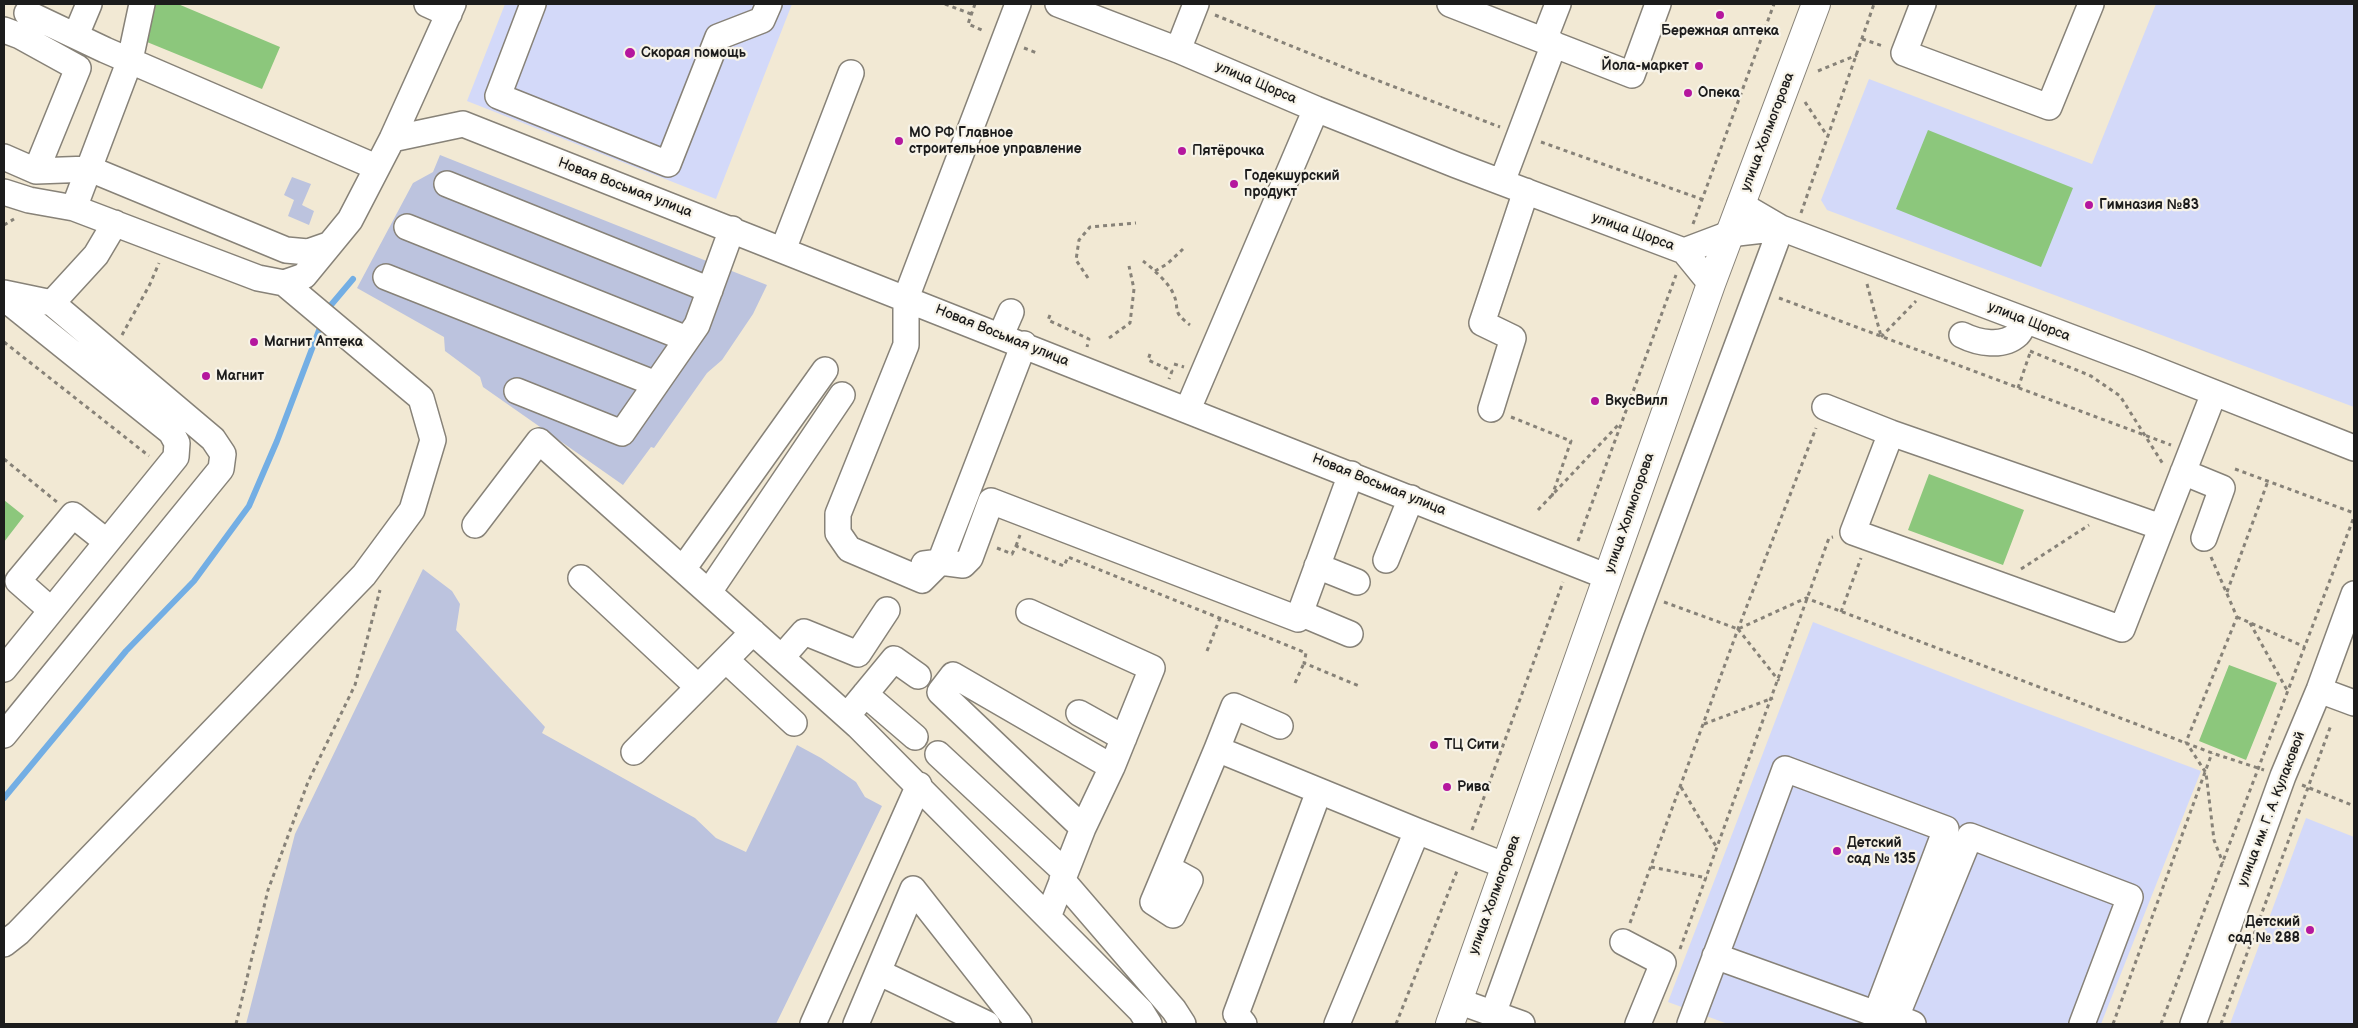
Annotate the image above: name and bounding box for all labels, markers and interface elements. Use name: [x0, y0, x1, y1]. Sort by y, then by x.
marker: Бережная аптека: [1714, 9, 1726, 21]
place label: Бережная аптека: [1661, 23, 1779, 39]
place label: Скорая помощь: [641, 45, 746, 61]
marker: Скорая помощь: [623, 46, 637, 60]
street label: улица Щорса: [1213, 58, 1299, 108]
place label: Йола-маркет: [1601, 58, 1689, 74]
marker: Йола-маркет: [1693, 60, 1705, 72]
street label: улица Холмогорова: [1738, 70, 1798, 194]
place label: Опека: [1698, 85, 1740, 101]
marker: Опека: [1682, 87, 1694, 99]
place label: МО РФ Главное строительное управление: [909, 125, 1082, 158]
marker: МО РФ Главное строительное управление: [893, 135, 905, 147]
place label: Пятёрочка: [1192, 143, 1264, 159]
marker: Пятёрочка: [1176, 145, 1188, 157]
street label: Новая Восьмая улица: [555, 155, 695, 221]
place label: Годекшурский продукт: [1244, 168, 1340, 200]
marker: Годекшурский продукт: [1228, 178, 1240, 190]
place label: Гимназия №83: [2099, 197, 2199, 213]
marker: Гимназия №83: [2083, 199, 2095, 211]
street label: улица Щорса: [1589, 209, 1677, 255]
street label: улица Щорса: [1986, 299, 2072, 345]
street label: Новая Восьмая улица: [933, 301, 1071, 371]
place label: Магнит Аптека: [264, 334, 363, 350]
marker: Магнит Аптека: [248, 336, 260, 348]
place label: Магнит: [216, 368, 264, 384]
marker: Магнит: [200, 370, 212, 382]
place label: ВкусВилл: [1605, 393, 1668, 409]
marker: ВкусВилл: [1589, 395, 1601, 407]
street label: Новая Восьмая улица: [1310, 450, 1448, 520]
street label: улица Холмогорова: [1602, 451, 1658, 575]
street label: улица им. Г. А. Кулаковой: [2235, 729, 2309, 889]
place label: ТЦ Сити: [1444, 737, 1499, 753]
marker: ТЦ Сити: [1428, 739, 1440, 751]
place label: Рива: [1457, 779, 1490, 795]
marker: Рива: [1441, 781, 1453, 793]
street label: улица Холмогорова: [1466, 833, 1524, 957]
place label: Детский сад № 135: [1847, 835, 1916, 868]
marker: Детский сад № 135: [1831, 845, 1843, 857]
place label: Детский сад № 288: [2228, 914, 2300, 946]
marker: Детский сад № 288: [2304, 924, 2316, 936]

